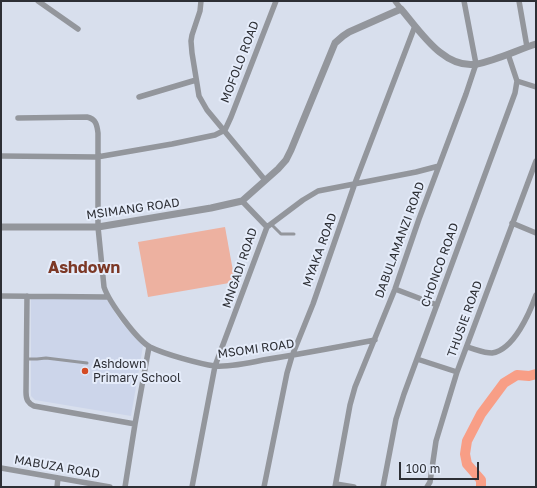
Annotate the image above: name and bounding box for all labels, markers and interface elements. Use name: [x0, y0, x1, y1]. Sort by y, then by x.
street label: MOFOLO ROAD: [218, 19, 262, 105]
street label: DABULAMANZI ROAD: [372, 180, 428, 300]
street label: MSIMANG ROAD: [85, 195, 181, 223]
street label: MYAKA ROAD: [300, 211, 340, 289]
street label: CHONCO ROAD: [418, 221, 462, 309]
street label: MNGADI ROAD: [220, 226, 260, 310]
district label: Ashdown: [48, 258, 120, 278]
street label: THUSIE ROAD: [444, 279, 486, 359]
street label: MSOMI ROAD: [217, 336, 295, 362]
place label: Ashdown Primary School: [93, 357, 181, 385]
marker: Ashdown Primary School: [80, 366, 90, 376]
street label: MABUZA ROAD: [13, 452, 101, 482]
scale bar: [401, 454, 481, 480]
text: 100 m: [406, 461, 440, 476]

